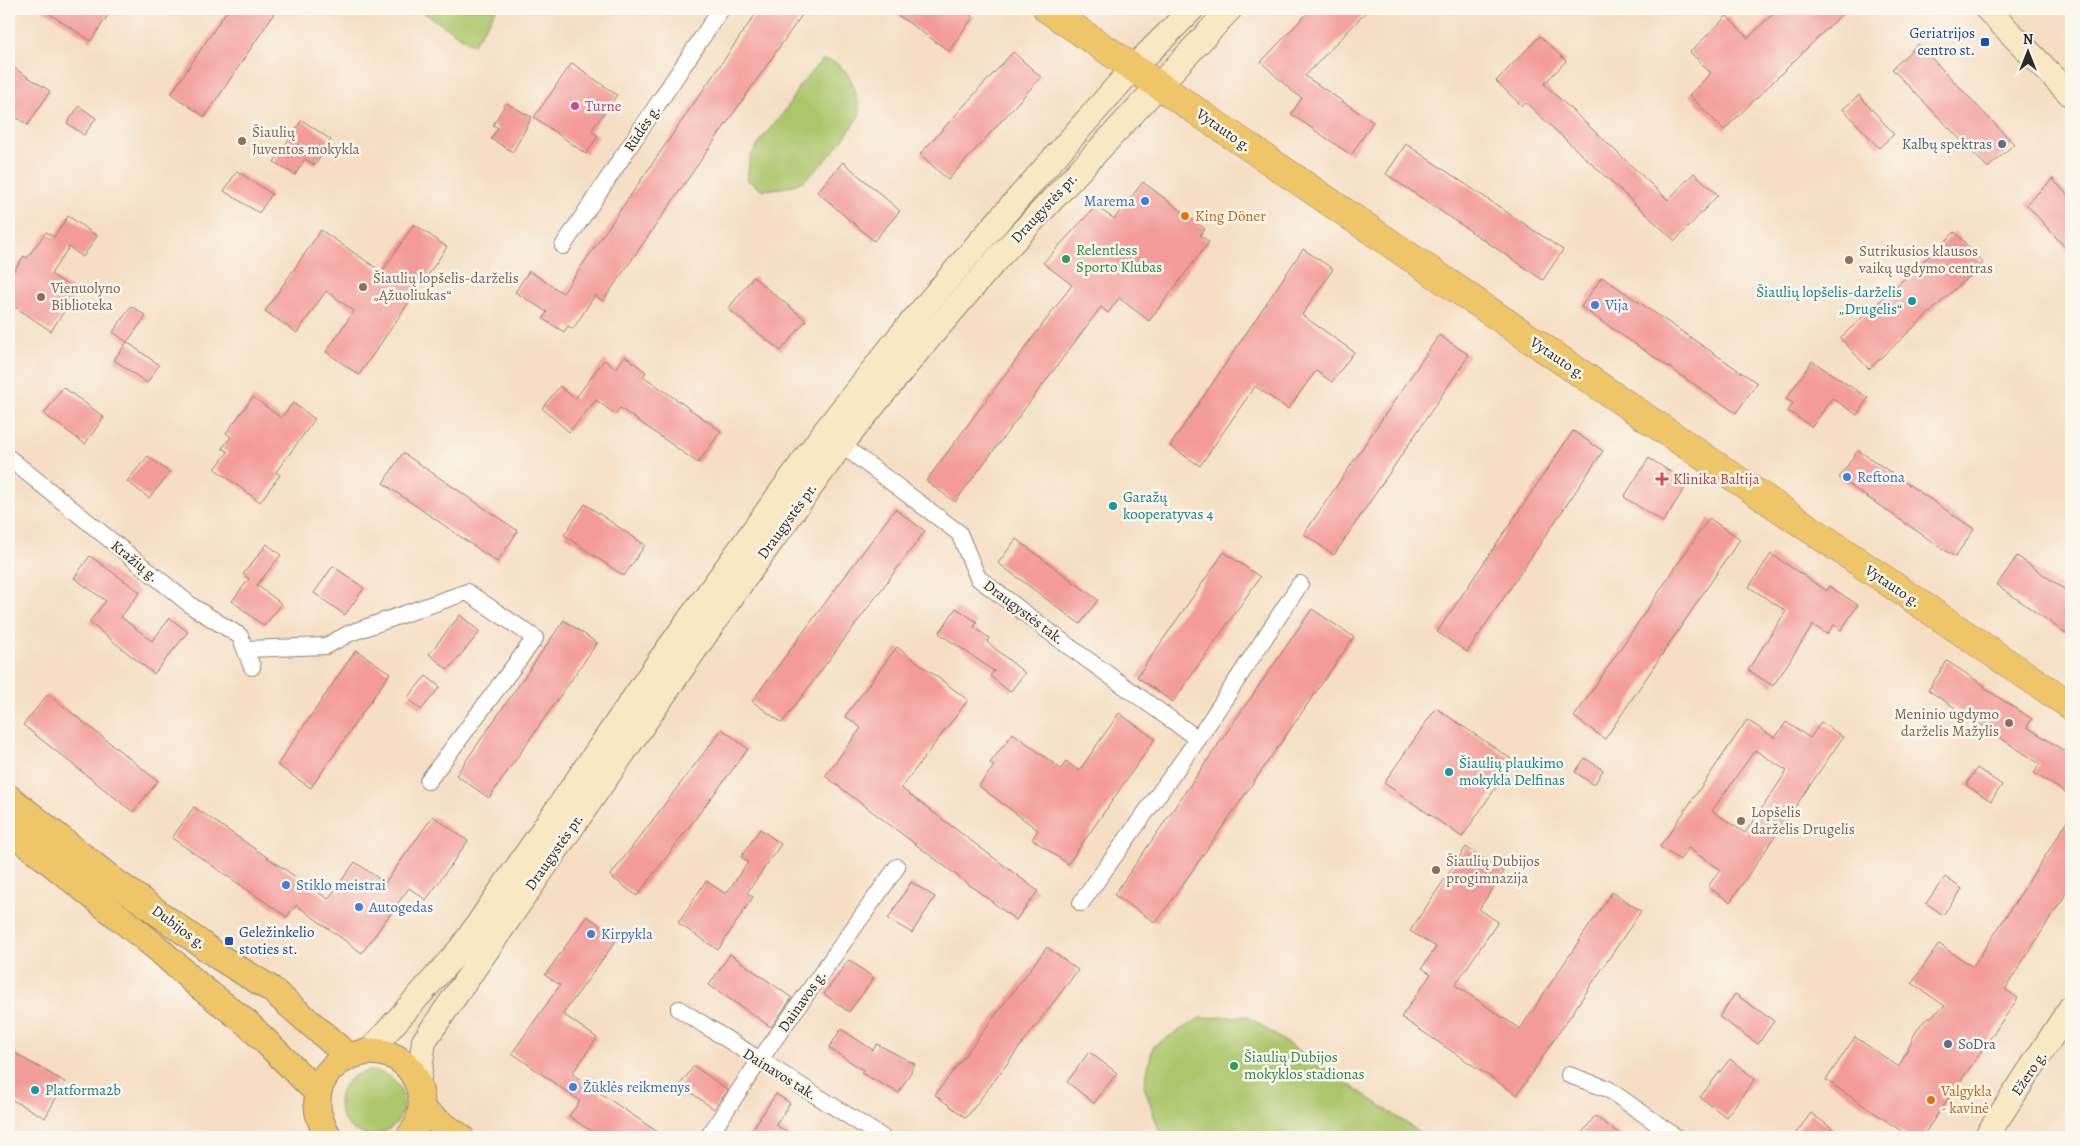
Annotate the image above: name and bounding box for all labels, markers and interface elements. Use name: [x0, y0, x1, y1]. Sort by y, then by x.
place label: Geriatrijos centro st.: [1909, 23, 1975, 60]
north arrow: [2002, 28, 2052, 78]
text: N: [2023, 30, 2033, 49]
marker: Geriatrijos centro st.: [1979, 36, 1991, 48]
place label: Turne: [585, 96, 622, 116]
marker: Turne: [569, 100, 581, 112]
street label: Rūdės g.: [619, 101, 665, 155]
street label: Vytauto g.: [1192, 103, 1256, 156]
place label: Šiaulių Juventos mokykla: [252, 122, 360, 159]
place label: Kalbų spektras: [1902, 134, 1992, 154]
marker: Šiaulių Juventos mokykla: [236, 135, 248, 147]
marker: Kalbų spektras: [1996, 138, 2008, 150]
street label: Draugystės pr.: [1006, 169, 1082, 247]
place label: Marema: [1084, 191, 1135, 211]
marker: Marema: [1139, 195, 1151, 207]
place label: King Döner: [1195, 206, 1266, 226]
marker: King Döner: [1179, 210, 1191, 222]
place label: Relentless Sporto Klubas: [1076, 240, 1162, 277]
place label: Sutrikusios klausos vaikų ugdymo centras: [1858, 241, 1993, 278]
marker: Relentless Sporto Klubas: [1060, 253, 1072, 265]
marker: Sutrikusios klausos vaikų ugdymo centras: [1843, 254, 1855, 266]
place label: Šiaulių lopšelis-darželis „Ąžuoliukas“: [373, 268, 519, 305]
place label: Vienuolyno Biblioteka: [50, 278, 120, 315]
marker: Šiaulių lopšelis-darželis „Ąžuoliukas“: [357, 281, 369, 293]
place label: Šiaulių lopšelis-darželis „Drugelis“: [1756, 282, 1902, 319]
marker: Vienuolyno Biblioteka: [35, 291, 47, 303]
place label: Vija: [1604, 295, 1629, 315]
marker: Šiaulių lopšelis-darželis „Drugelis“: [1906, 295, 1918, 307]
marker: Vija: [1589, 299, 1601, 311]
street label: Vytauto g.: [1525, 332, 1590, 384]
place label: Reftona: [1857, 467, 1905, 487]
place label: Klinika Baltija: [1673, 469, 1759, 489]
marker: Reftona: [1841, 471, 1853, 483]
marker: Klinika Baltija: [1655, 472, 1669, 486]
street label: Draugystės pr.: [753, 479, 821, 563]
place label: Garažų kooperatyvas 4: [1123, 487, 1213, 524]
marker: Garažų kooperatyvas 4: [1107, 500, 1119, 512]
street label: Kražių g.: [107, 536, 163, 586]
street label: Vytauto g.: [1860, 560, 1925, 612]
street label: Draugystės tak.: [980, 575, 1068, 649]
place label: Meninio ugdymo darželis Mažylis: [1894, 704, 1999, 741]
marker: Meninio ugdymo darželis Mažylis: [2003, 717, 2015, 729]
place label: Šiaulių plaukimo mokykla Delfinas: [1459, 753, 1565, 790]
marker: Šiaulių plaukimo mokykla Delfinas: [1443, 766, 1455, 778]
place label: Lopšelis darželis Drugelis: [1751, 802, 1855, 839]
street label: Draugystės pr.: [520, 810, 588, 894]
marker: Lopšelis darželis Drugelis: [1735, 815, 1747, 827]
place label: Šiaulių Dubijos progimnazija: [1446, 851, 1540, 888]
marker: Šiaulių Dubijos progimnazija: [1430, 864, 1442, 876]
place label: Stiklo meistrai: [296, 875, 386, 895]
marker: Stiklo meistrai: [280, 879, 292, 891]
place label: Autogedas: [368, 897, 433, 917]
street label: Dubijos g.: [148, 900, 210, 954]
marker: Autogedas: [353, 901, 365, 913]
place label: Geležinkelio stoties st.: [239, 922, 314, 959]
place label: Kirpykla: [601, 924, 653, 944]
marker: Kirpykla: [585, 928, 597, 940]
marker: Geležinkelio stoties st.: [223, 935, 235, 947]
street label: Dainavos g.: [773, 966, 831, 1036]
place label: SoDra: [1958, 1034, 1996, 1054]
marker: SoDra: [1942, 1038, 1954, 1050]
street label: Dainavos tak.: [739, 1043, 821, 1105]
place label: Šiaulių Dubijos mokyklos stadionas: [1244, 1047, 1365, 1084]
street label: Ežero g.: [2007, 1047, 2051, 1099]
marker: Šiaulių Dubijos mokyklos stadionas: [1228, 1060, 1240, 1072]
place label: Žūklės reikmenys: [583, 1077, 690, 1097]
place label: Platforma2b: [45, 1080, 121, 1100]
marker: Žūklės reikmenys: [567, 1081, 579, 1093]
place label: Valgykla - kavinė: [1940, 1081, 1992, 1118]
marker: Platforma2b: [29, 1084, 41, 1096]
marker: Valgykla - kavinė: [1925, 1094, 1937, 1106]

